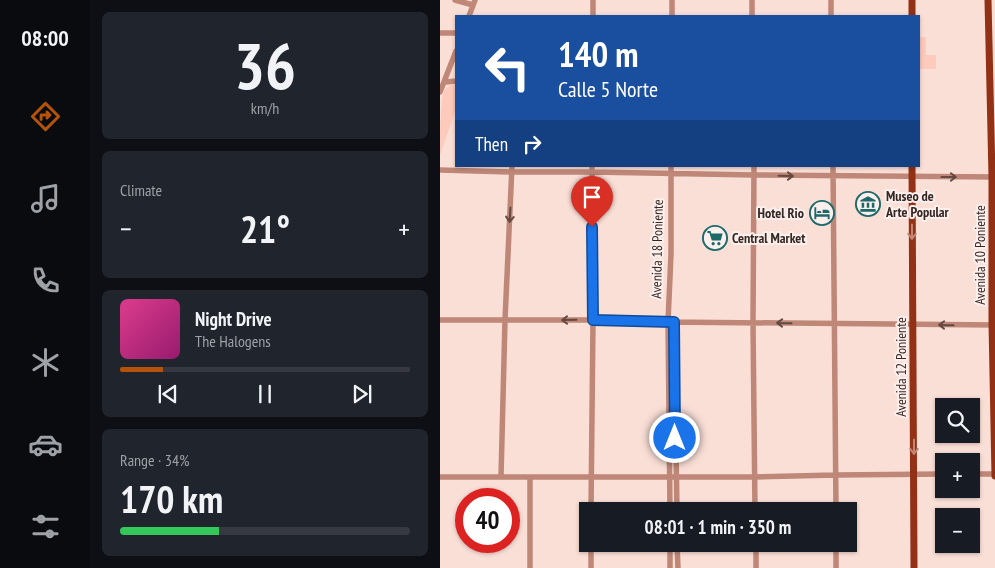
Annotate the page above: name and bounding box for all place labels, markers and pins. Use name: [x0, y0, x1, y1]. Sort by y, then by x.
pin: [571, 176, 613, 227]
place label: Museo de Arte Popular: [885, 187, 950, 221]
museum icon: Museo de Arte Popular: [855, 191, 881, 217]
hotel icon: Hotel Rio: [809, 200, 835, 226]
place label: Hotel Rio: [758, 204, 804, 222]
supermarket icon: Central Market: [702, 225, 728, 251]
place label: Central Market: [732, 229, 805, 247]

